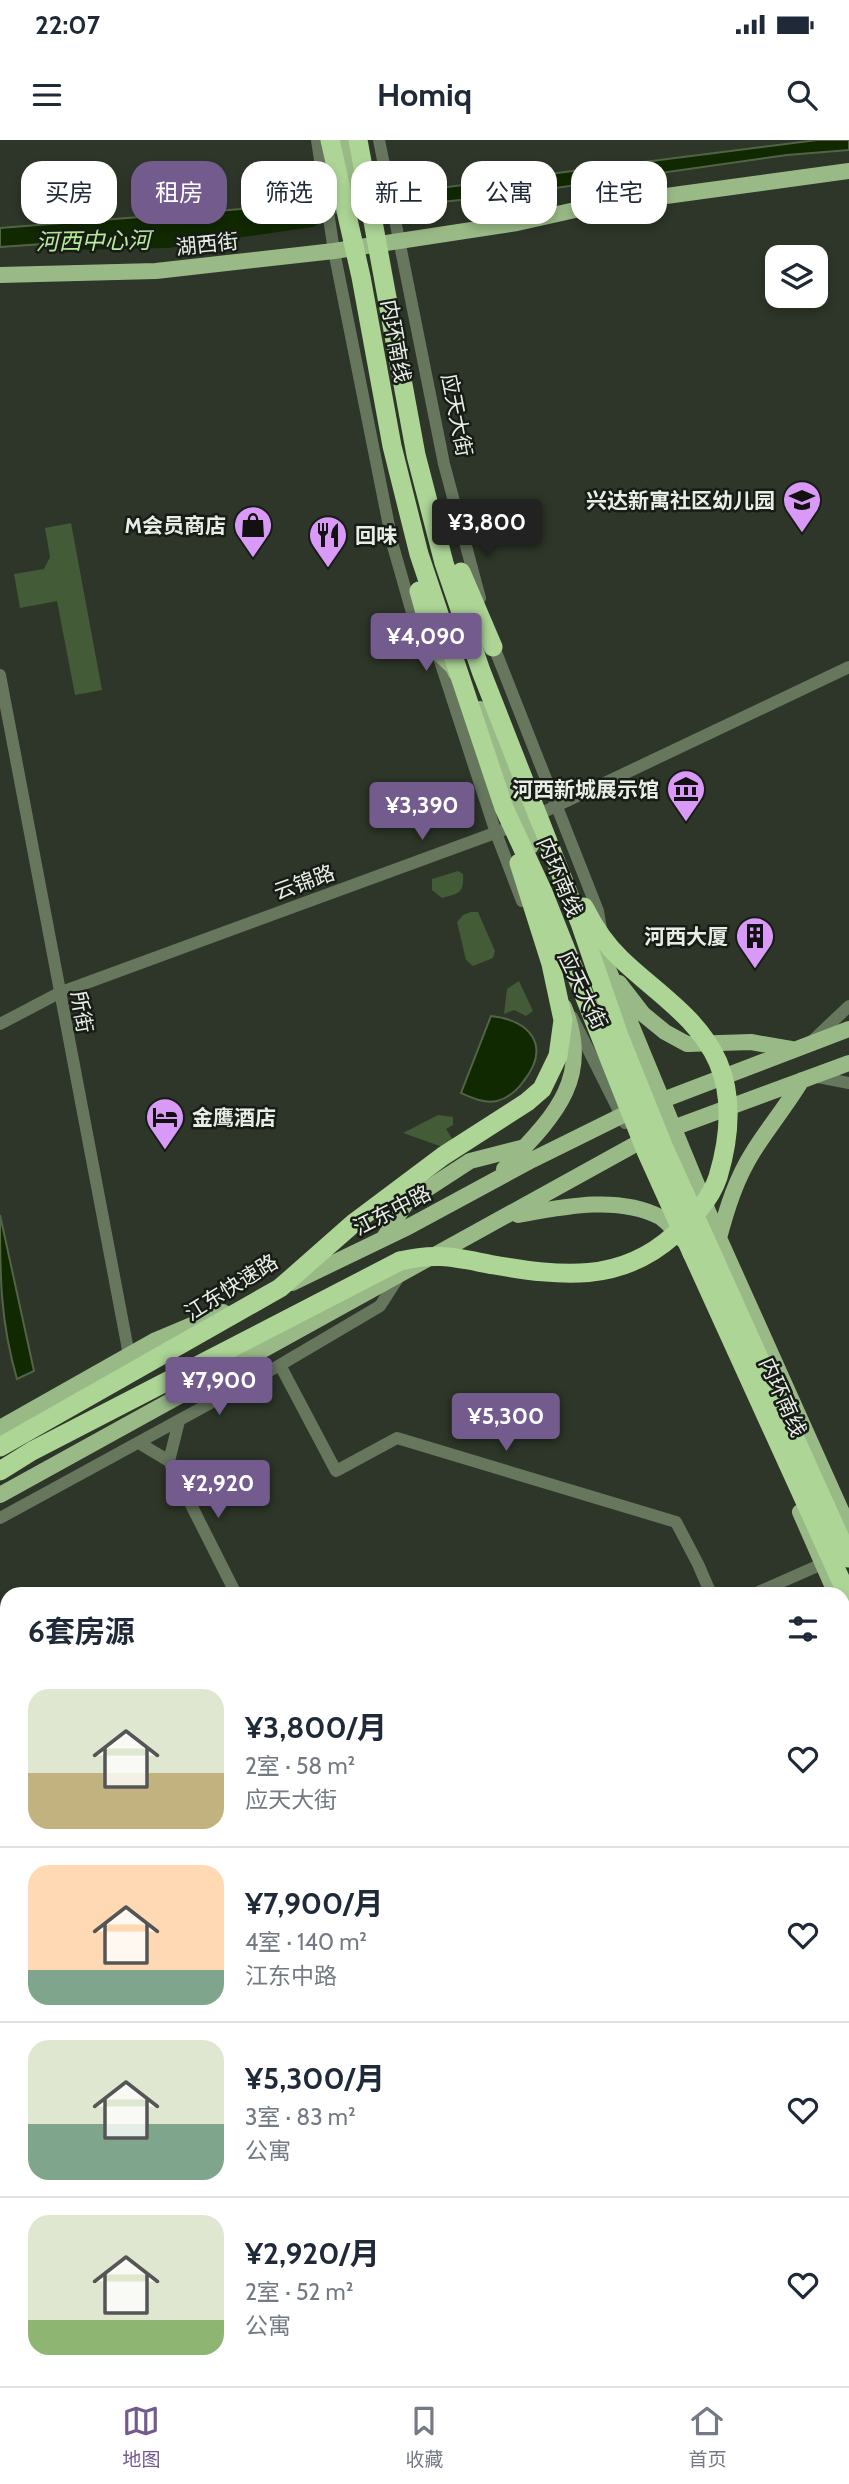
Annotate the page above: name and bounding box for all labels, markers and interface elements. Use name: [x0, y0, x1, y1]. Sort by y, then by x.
text: 22:07: [35, 9, 100, 41]
text: Homiq: [377, 75, 472, 114]
icon: menu: [28, 76, 66, 114]
icon: search: [783, 76, 821, 114]
chip: 买房: [21, 161, 117, 224]
chip: 租房: [131, 161, 227, 224]
chip: 筛选: [241, 161, 337, 224]
chip: 新上: [351, 161, 447, 224]
chip: 公寓: [461, 161, 557, 224]
chip: 住宅: [571, 161, 667, 224]
water label: 河西中心河: [35, 226, 155, 256]
street label: 湖西街: [174, 228, 240, 260]
map controls: [765, 245, 828, 308]
button: layers: [765, 245, 828, 308]
street label: 内环南线: [376, 297, 416, 385]
street label: 应天大街: [437, 371, 477, 459]
school or university icon: 兴达新寓社区幼儿园: [781, 479, 823, 534]
place label: 兴达新寓社区幼儿园: [586, 488, 775, 513]
pin: ¥3,800: [430, 500, 544, 559]
shop icon: M会员商店: [232, 504, 274, 559]
text: ¥3,800: [448, 508, 526, 536]
place label: M会员商店: [125, 513, 226, 538]
restaurant icon: 回味: [307, 514, 349, 569]
place label: 回味: [355, 523, 397, 548]
pin: ¥4,090: [369, 614, 483, 673]
text: ¥4,090: [387, 622, 465, 650]
museum icon: 河西新城展示馆: [665, 768, 707, 823]
place label: 河西新城展示馆: [512, 777, 659, 802]
pin: ¥3,390: [365, 782, 479, 842]
text: ¥3,390: [385, 791, 459, 819]
street label: 内环南线: [532, 833, 588, 921]
street label: 云锦路: [270, 859, 338, 905]
building icon: 河西大厦: [734, 915, 776, 970]
place label: 河西大厦: [644, 924, 728, 949]
street label: 应天大街: [553, 947, 613, 1033]
street label: 所街: [66, 989, 98, 1035]
hotel icon: 金鹰酒店: [144, 1096, 186, 1151]
place label: 金鹰酒店: [192, 1105, 276, 1130]
street label: 江东中路: [349, 1180, 435, 1240]
street label: 江东快速路: [180, 1249, 282, 1325]
street label: 内环南线: [754, 1354, 812, 1440]
pin: ¥7,900: [162, 1358, 276, 1417]
text: ¥7,900: [181, 1366, 257, 1394]
pin: ¥5,300: [449, 1394, 563, 1453]
text: ¥5,300: [468, 1402, 544, 1430]
pin: ¥2,920: [161, 1460, 275, 1520]
text: ¥2,920: [182, 1469, 254, 1497]
icon: filters: [784, 1610, 822, 1648]
text: 6套房源: [28, 1613, 135, 1650]
text: ¥3,800/月: [245, 1709, 387, 1746]
icon: home: [84, 1717, 168, 1801]
icon: heart: [784, 1740, 822, 1778]
text: 2室 · 58 m²: [245, 1752, 355, 1780]
text: 应天大街: [245, 1786, 337, 1814]
text: ¥7,900/月: [245, 1885, 383, 1922]
icon: home: [84, 1893, 168, 1977]
icon: heart: [784, 1916, 822, 1954]
text: 4室 · 140 m²: [245, 1928, 367, 1956]
text: 江东中路: [245, 1962, 337, 1990]
text: ¥5,300/月: [245, 2060, 385, 2097]
icon: home: [84, 2068, 168, 2152]
icon: heart: [784, 2091, 822, 2129]
text: 3室 · 83 m²: [245, 2103, 356, 2131]
text: 公寓: [245, 2137, 291, 2165]
text: ¥2,920/月: [245, 2235, 380, 2272]
icon: home: [84, 2243, 168, 2327]
icon: heart: [784, 2266, 822, 2304]
text: 2室 · 52 m²: [245, 2278, 353, 2306]
text: 公寓: [245, 2312, 291, 2340]
tab: 地图: [122, 2402, 161, 2471]
tab: 收藏: [405, 2402, 444, 2471]
tab: 首页: [688, 2402, 727, 2471]

